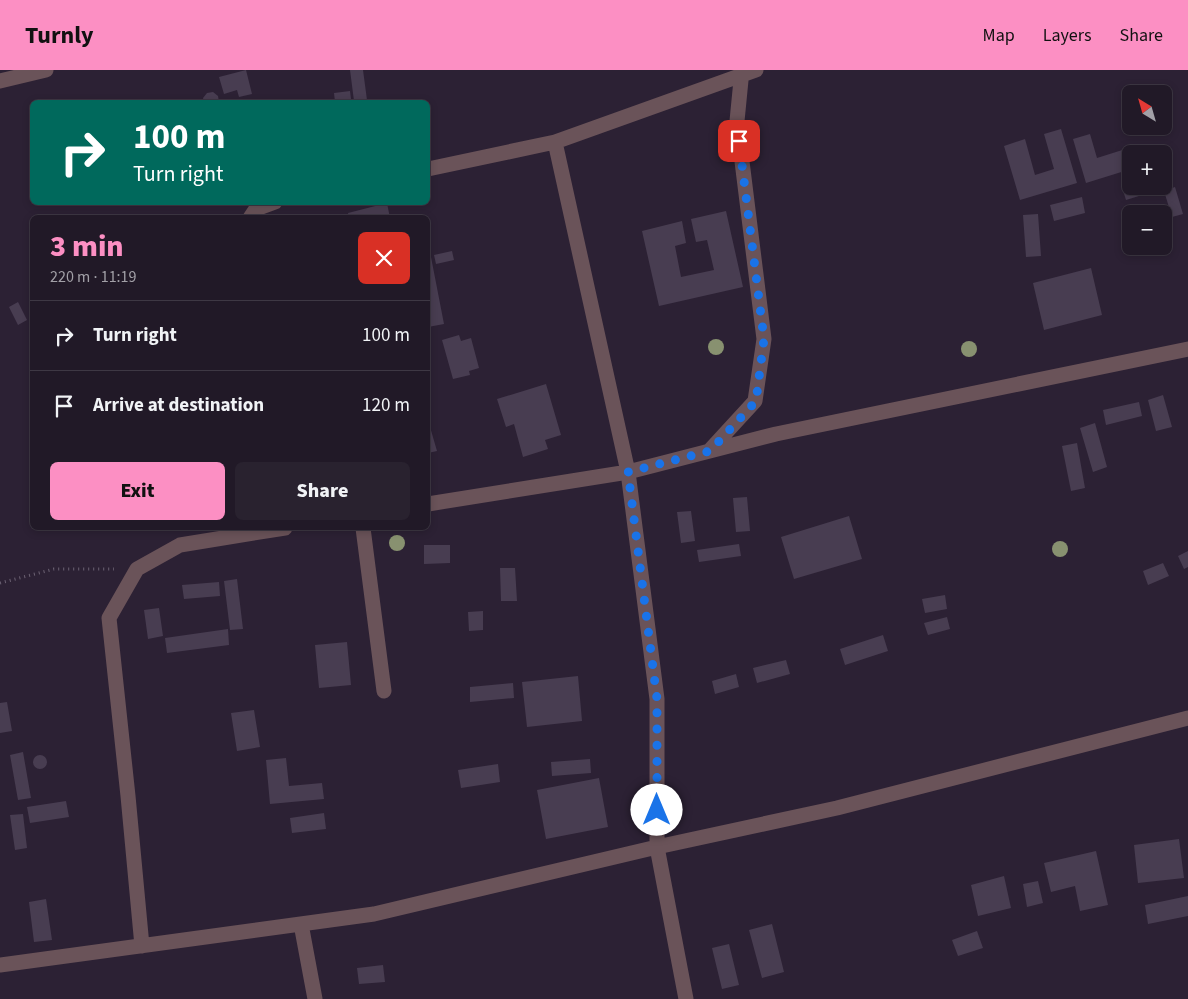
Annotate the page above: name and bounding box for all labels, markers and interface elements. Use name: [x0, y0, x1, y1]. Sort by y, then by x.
text: Turnly: [25, 18, 94, 53]
text: Map: [983, 23, 1015, 48]
text: Layers: [1043, 23, 1092, 48]
text: Share: [1120, 23, 1163, 48]
north arrow: [1122, 85, 1172, 135]
map controls: [1122, 85, 1172, 255]
text: 100 m: [133, 112, 225, 162]
icon: right: [50, 120, 115, 185]
pin: [718, 120, 760, 162]
icon: arrive: [725, 127, 753, 155]
button: +: [1122, 145, 1172, 195]
text: Turn right: [133, 158, 223, 190]
button: −: [1122, 205, 1172, 255]
text: 3 min: [50, 225, 124, 268]
button: close: [358, 232, 410, 284]
text: 220 m · 11:19: [50, 266, 137, 288]
icon: right: [50, 322, 78, 350]
text: Turn right: [93, 322, 177, 349]
text: 100 m: [362, 322, 410, 349]
icon: arrive: [50, 392, 78, 420]
text: Arrive at destination: [93, 392, 264, 419]
text: 120 m: [362, 392, 410, 419]
button: Exit: [50, 462, 225, 520]
button: Share: [235, 462, 410, 520]
position arrow: [630, 783, 682, 835]

